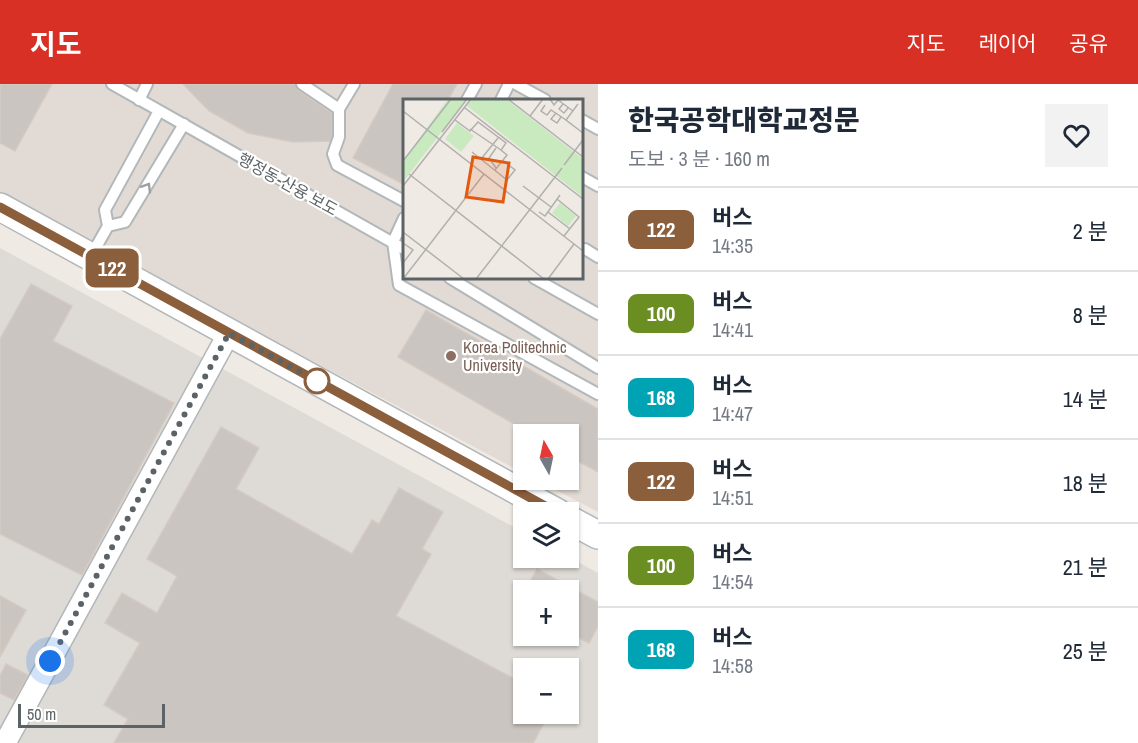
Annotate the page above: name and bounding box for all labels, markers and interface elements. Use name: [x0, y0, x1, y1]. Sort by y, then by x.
text: 지도: [30, 25, 82, 63]
text: 지도: [907, 29, 945, 58]
text: 레이어: [978, 29, 1036, 58]
text: 공유: [1069, 29, 1108, 58]
inset map: [403, 99, 583, 279]
text: 한국공학대학교정문: [628, 101, 860, 139]
button: heart: [1045, 104, 1108, 167]
text: 도보 · 3 분 · 160 m: [628, 145, 770, 172]
street label: 행정동-산융 보도: [234, 147, 342, 221]
one-way arrow: [139, 183, 151, 193]
text: 버스: [712, 202, 752, 232]
text: 122: [647, 215, 675, 244]
text: 2 분: [1073, 216, 1108, 246]
text: 14:35: [712, 232, 753, 259]
line badge: 122: [78, 248, 146, 288]
text: 122: [98, 254, 126, 283]
text: 버스: [712, 286, 752, 316]
text: 100: [647, 299, 675, 328]
text: 8 분: [1073, 300, 1108, 330]
text: 14:41: [712, 316, 753, 343]
place label: Korea Politechnic University: [463, 336, 567, 376]
marker: Korea Politechnic University: [444, 349, 458, 363]
unlabelled marker: [304, 368, 330, 394]
text: 버스: [712, 370, 752, 400]
text: 168: [647, 383, 675, 412]
text: 14 분: [1063, 384, 1108, 414]
text: 14:47: [712, 400, 753, 427]
north arrow: [513, 424, 579, 490]
map controls: [513, 424, 579, 724]
text: 버스: [712, 454, 752, 484]
text: 122: [647, 467, 675, 496]
text: 18 분: [1063, 468, 1108, 498]
text: 14:51: [712, 484, 753, 511]
button: layers: [513, 502, 579, 568]
text: 버스: [712, 538, 752, 568]
text: 100: [647, 551, 675, 580]
text: 21 분: [1063, 552, 1108, 582]
text: 14:54: [712, 568, 753, 595]
button: +: [513, 580, 579, 646]
text: 버스: [712, 622, 752, 652]
text: 168: [647, 635, 675, 664]
text: 25 분: [1063, 636, 1108, 666]
your location: [35, 646, 65, 676]
text: 14:58: [712, 652, 753, 679]
button: −: [513, 658, 579, 724]
scale bar: [18, 701, 165, 728]
text: 50 m: [27, 703, 56, 725]

